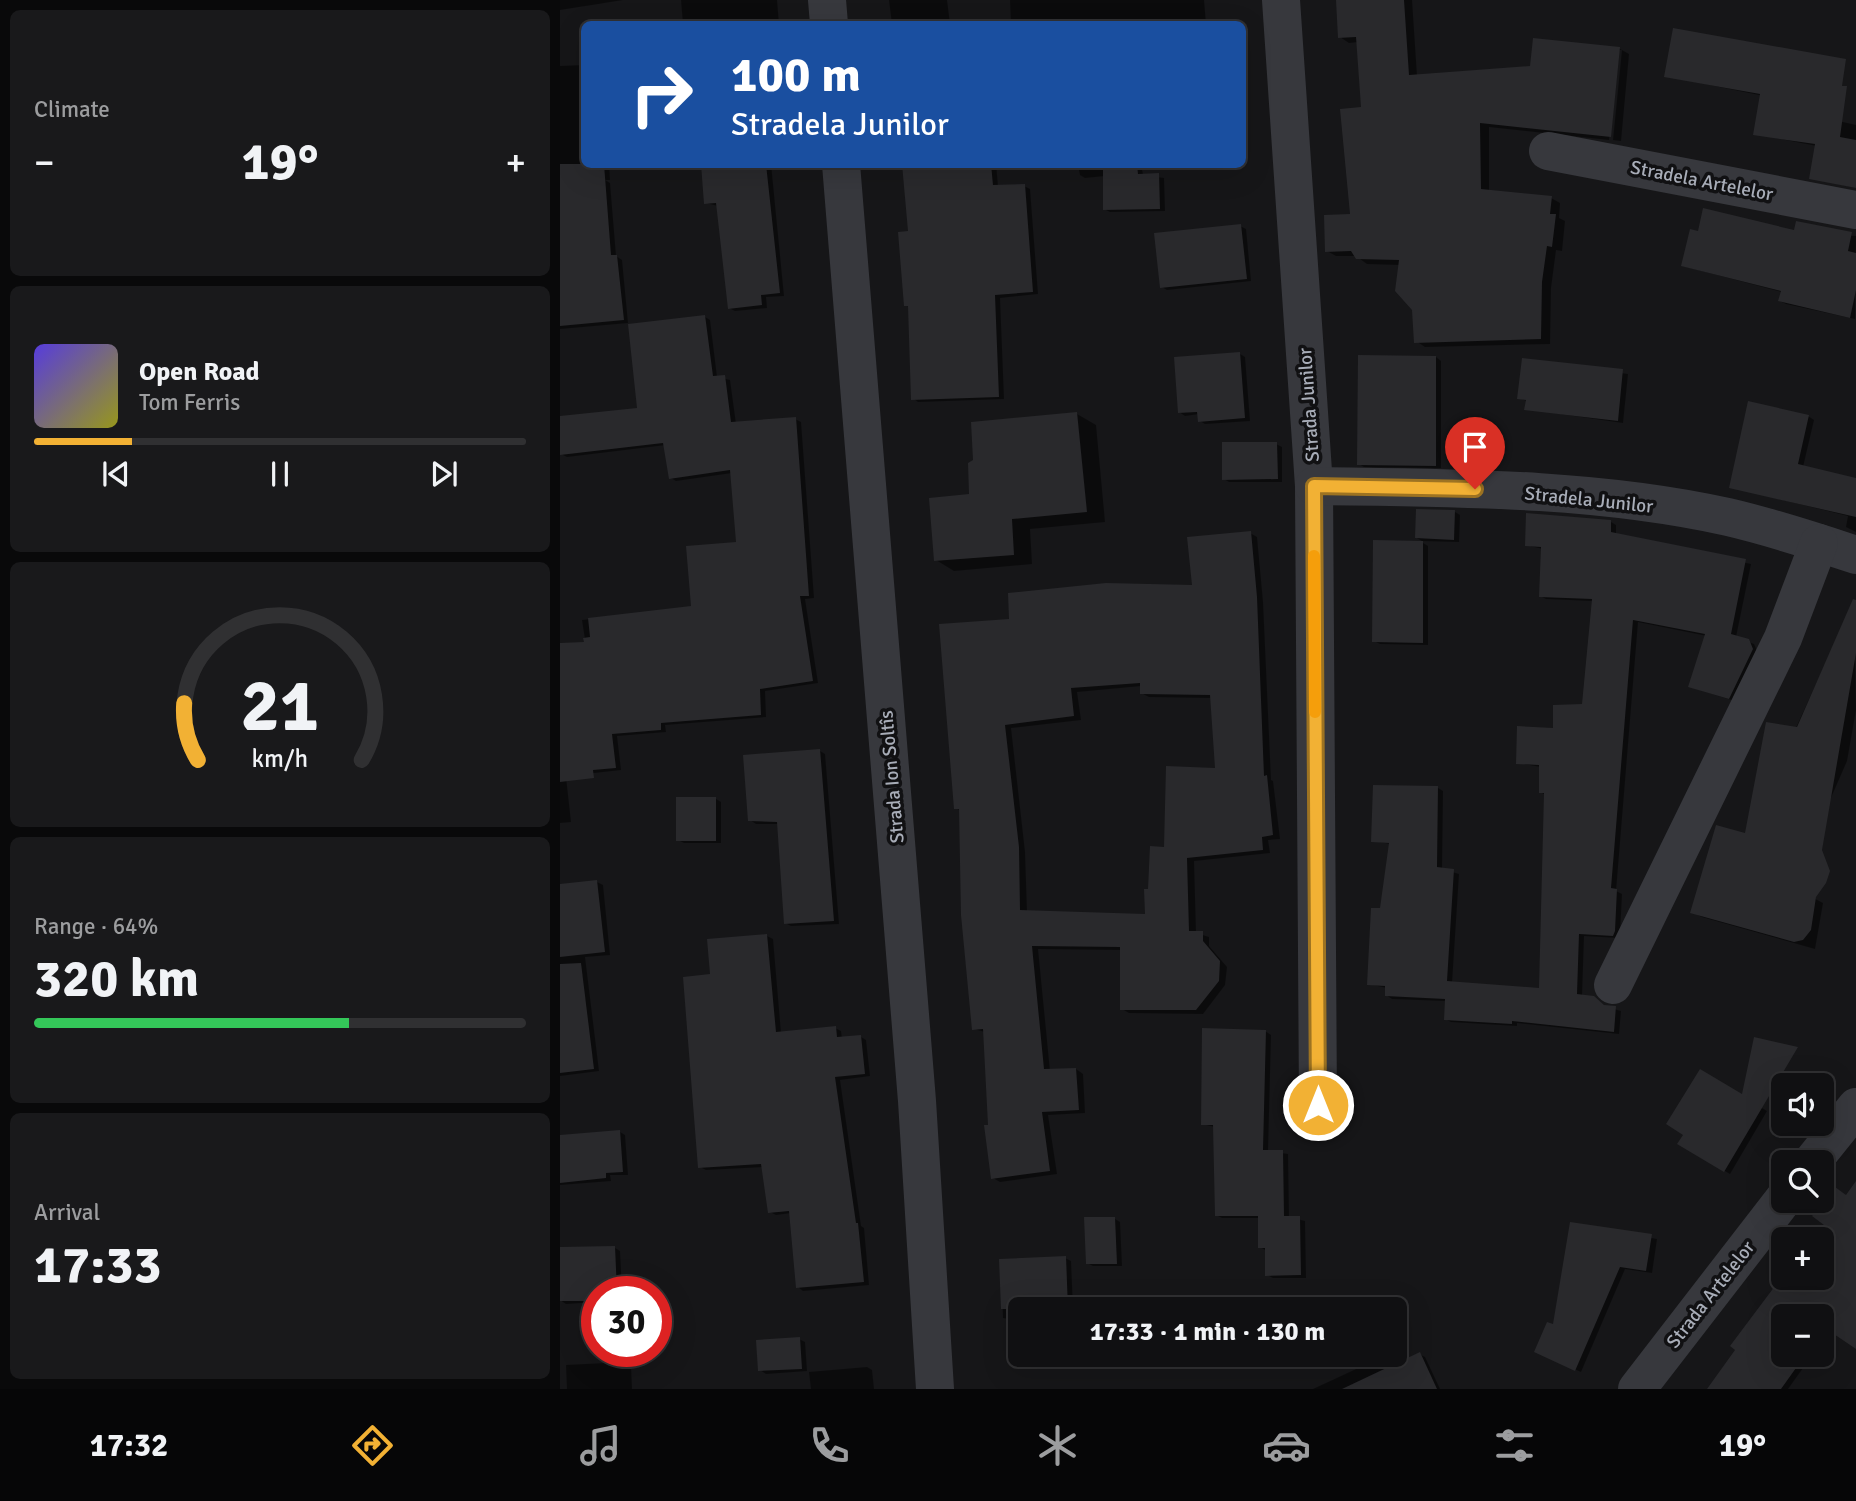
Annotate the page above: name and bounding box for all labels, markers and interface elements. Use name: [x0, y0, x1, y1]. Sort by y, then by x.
text: 100 m: [731, 45, 861, 105]
icon: right: [616, 49, 707, 140]
text: Climate: [34, 95, 110, 124]
text: Stradela Junilor: [731, 105, 949, 144]
text: 19°: [242, 130, 318, 194]
text: −: [34, 139, 55, 186]
text: +: [505, 139, 526, 186]
street label: Stradela Artelelor: [1628, 155, 1775, 207]
street label: Strada Junilor: [1293, 347, 1325, 463]
text: Open Road: [139, 356, 260, 388]
text: Tom Ferris: [139, 388, 240, 417]
pin: [1445, 417, 1505, 489]
icon: arrive: [1456, 428, 1494, 466]
icon: previous: [97, 455, 135, 493]
icon: pause: [261, 455, 299, 493]
icon: next: [425, 455, 463, 493]
street label: Stradela Junilor: [1523, 481, 1654, 519]
text: 21: [241, 663, 319, 752]
street label: Strada Ion Soltîs: [874, 709, 910, 844]
text: km/h: [252, 743, 308, 774]
text: Range · 64%: [34, 912, 158, 941]
text: 320 km: [34, 947, 199, 1011]
position arrow: [1281, 1068, 1355, 1142]
map controls: [1771, 1073, 1834, 1367]
button: sound: [1771, 1073, 1834, 1136]
button: search: [1771, 1150, 1834, 1213]
text: Arrival: [34, 1198, 100, 1227]
button: +: [1771, 1227, 1834, 1290]
text: 17:33: [34, 1233, 162, 1297]
street label: Strada Artelelor: [1661, 1236, 1760, 1353]
speed limit sign: 30: [581, 1276, 672, 1367]
button: −: [1771, 1304, 1834, 1367]
text: 17:33 · 1 min · 130 m: [1090, 1316, 1325, 1348]
icon: directions: [348, 1421, 397, 1470]
icon: music: [576, 1421, 625, 1470]
icon: phone: [805, 1421, 854, 1470]
icon: climate: [1033, 1421, 1082, 1470]
icon: car: [1262, 1421, 1311, 1470]
icon: filters: [1490, 1421, 1539, 1470]
text: 17:32: [90, 1426, 168, 1465]
text: 19°: [1719, 1426, 1766, 1465]

